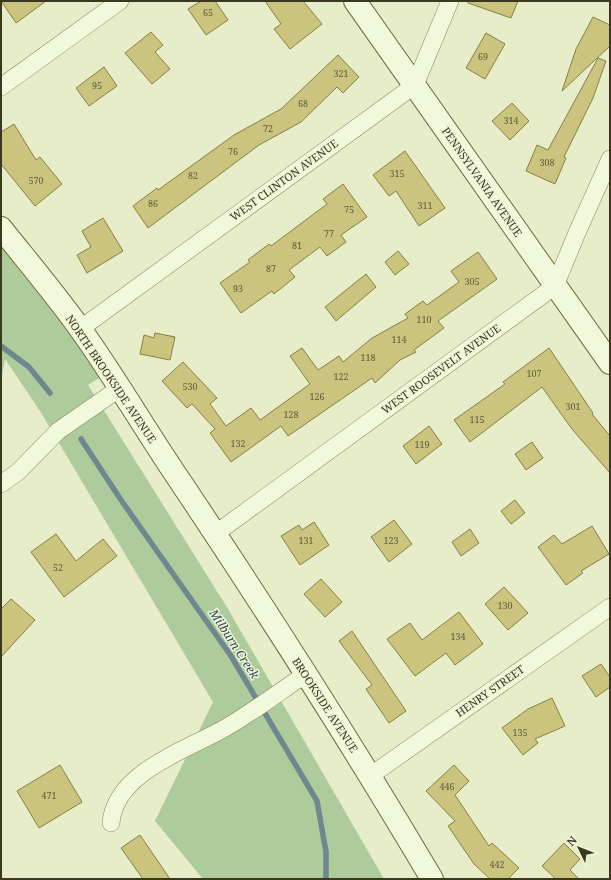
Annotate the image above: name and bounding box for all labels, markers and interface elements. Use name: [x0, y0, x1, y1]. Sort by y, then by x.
house number: 65: [203, 6, 213, 19]
house number: 69: [478, 50, 488, 63]
house number: 321: [333, 67, 349, 80]
house number: 95: [92, 79, 102, 92]
house number: 68: [298, 97, 308, 110]
house number: 314: [503, 114, 519, 127]
house number: 72: [263, 122, 273, 135]
street label: PENNSYLVANIA AVENUE: [439, 124, 526, 240]
street label: WEST CLINTON AVENUE: [227, 135, 341, 224]
house number: 76: [228, 145, 238, 158]
house number: 308: [539, 156, 555, 169]
house number: 315: [389, 167, 405, 180]
house number: 82: [188, 169, 198, 182]
house number: 570: [28, 174, 44, 187]
house number: 86: [148, 197, 158, 210]
house number: 311: [417, 199, 433, 212]
house number: 75: [344, 203, 354, 216]
house number: 77: [324, 227, 334, 240]
house number: 81: [292, 239, 302, 252]
house number: 87: [266, 262, 276, 275]
house number: 305: [464, 275, 480, 288]
house number: 93: [233, 282, 243, 295]
street label: NORTH BROOKSIDE AVENUE: [63, 311, 160, 446]
house number: 110: [416, 313, 432, 326]
street label: WEST ROOSEVELT AVENUE: [378, 320, 503, 417]
house number: 114: [391, 333, 407, 346]
house number: 118: [360, 351, 376, 364]
house number: 107: [526, 367, 542, 380]
house number: 122: [333, 370, 349, 383]
house number: 530: [182, 380, 198, 393]
house number: 126: [309, 390, 325, 403]
house number: 301: [565, 400, 581, 413]
house number: 128: [283, 408, 299, 421]
house number: 115: [469, 413, 485, 426]
house number: 132: [230, 437, 246, 450]
house number: 119: [414, 438, 430, 451]
house number: 131: [298, 534, 314, 547]
house number: 123: [383, 534, 399, 547]
house number: 52: [53, 561, 63, 574]
house number: 130: [497, 599, 513, 612]
water label: Milburn Creek: [205, 605, 264, 683]
house number: 134: [450, 630, 466, 643]
street label: BROOKSIDE AVENUE: [289, 654, 362, 755]
street label: HENRY STREET: [452, 661, 527, 720]
house number: 135: [512, 726, 528, 739]
house number: 446: [439, 780, 455, 793]
house number: 471: [41, 789, 57, 802]
north arrow: [559, 828, 599, 868]
text: N: [563, 832, 580, 849]
house number: 442: [489, 858, 505, 871]

